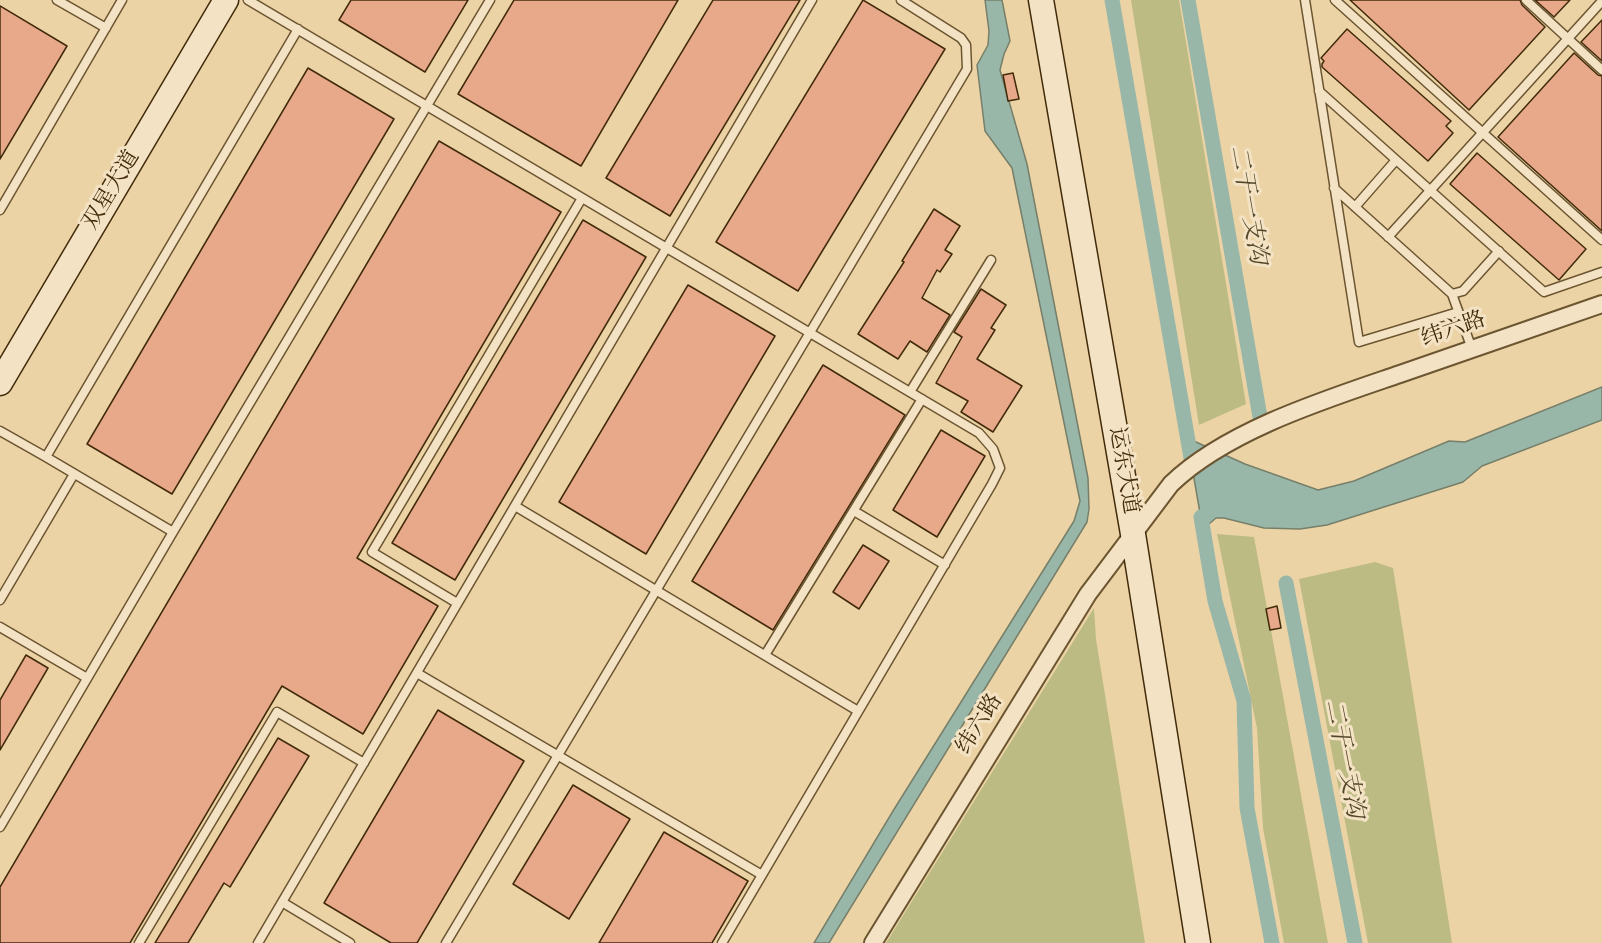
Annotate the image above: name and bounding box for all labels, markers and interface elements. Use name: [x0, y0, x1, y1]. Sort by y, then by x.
water label: 二干一支沟: [1221, 143, 1271, 267]
street label: 双星大道: [79, 146, 147, 236]
street label: 纬六路: [1419, 308, 1489, 354]
street label: 运东大道: [1101, 425, 1143, 517]
street label: 纬六路: [952, 690, 1010, 760]
water label: 二干一支沟: [1316, 697, 1368, 821]

